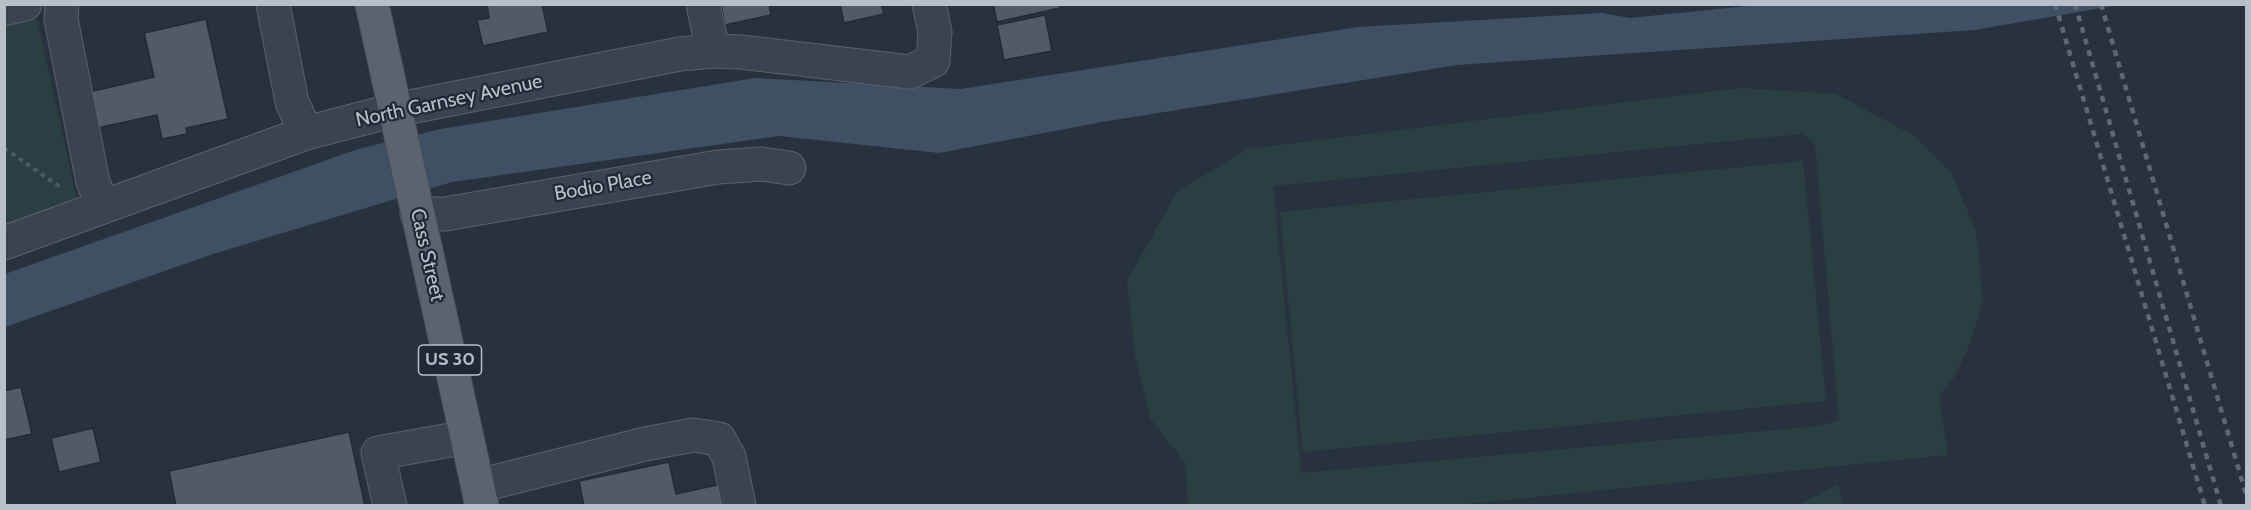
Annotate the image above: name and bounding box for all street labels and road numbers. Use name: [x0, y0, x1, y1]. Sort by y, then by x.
street label: North Garnsey Avenue: [353, 69, 545, 133]
street label: Bodio Place: [552, 166, 654, 206]
street label: Cass Street: [405, 206, 449, 304]
road number: US 30: [418, 345, 482, 375]

